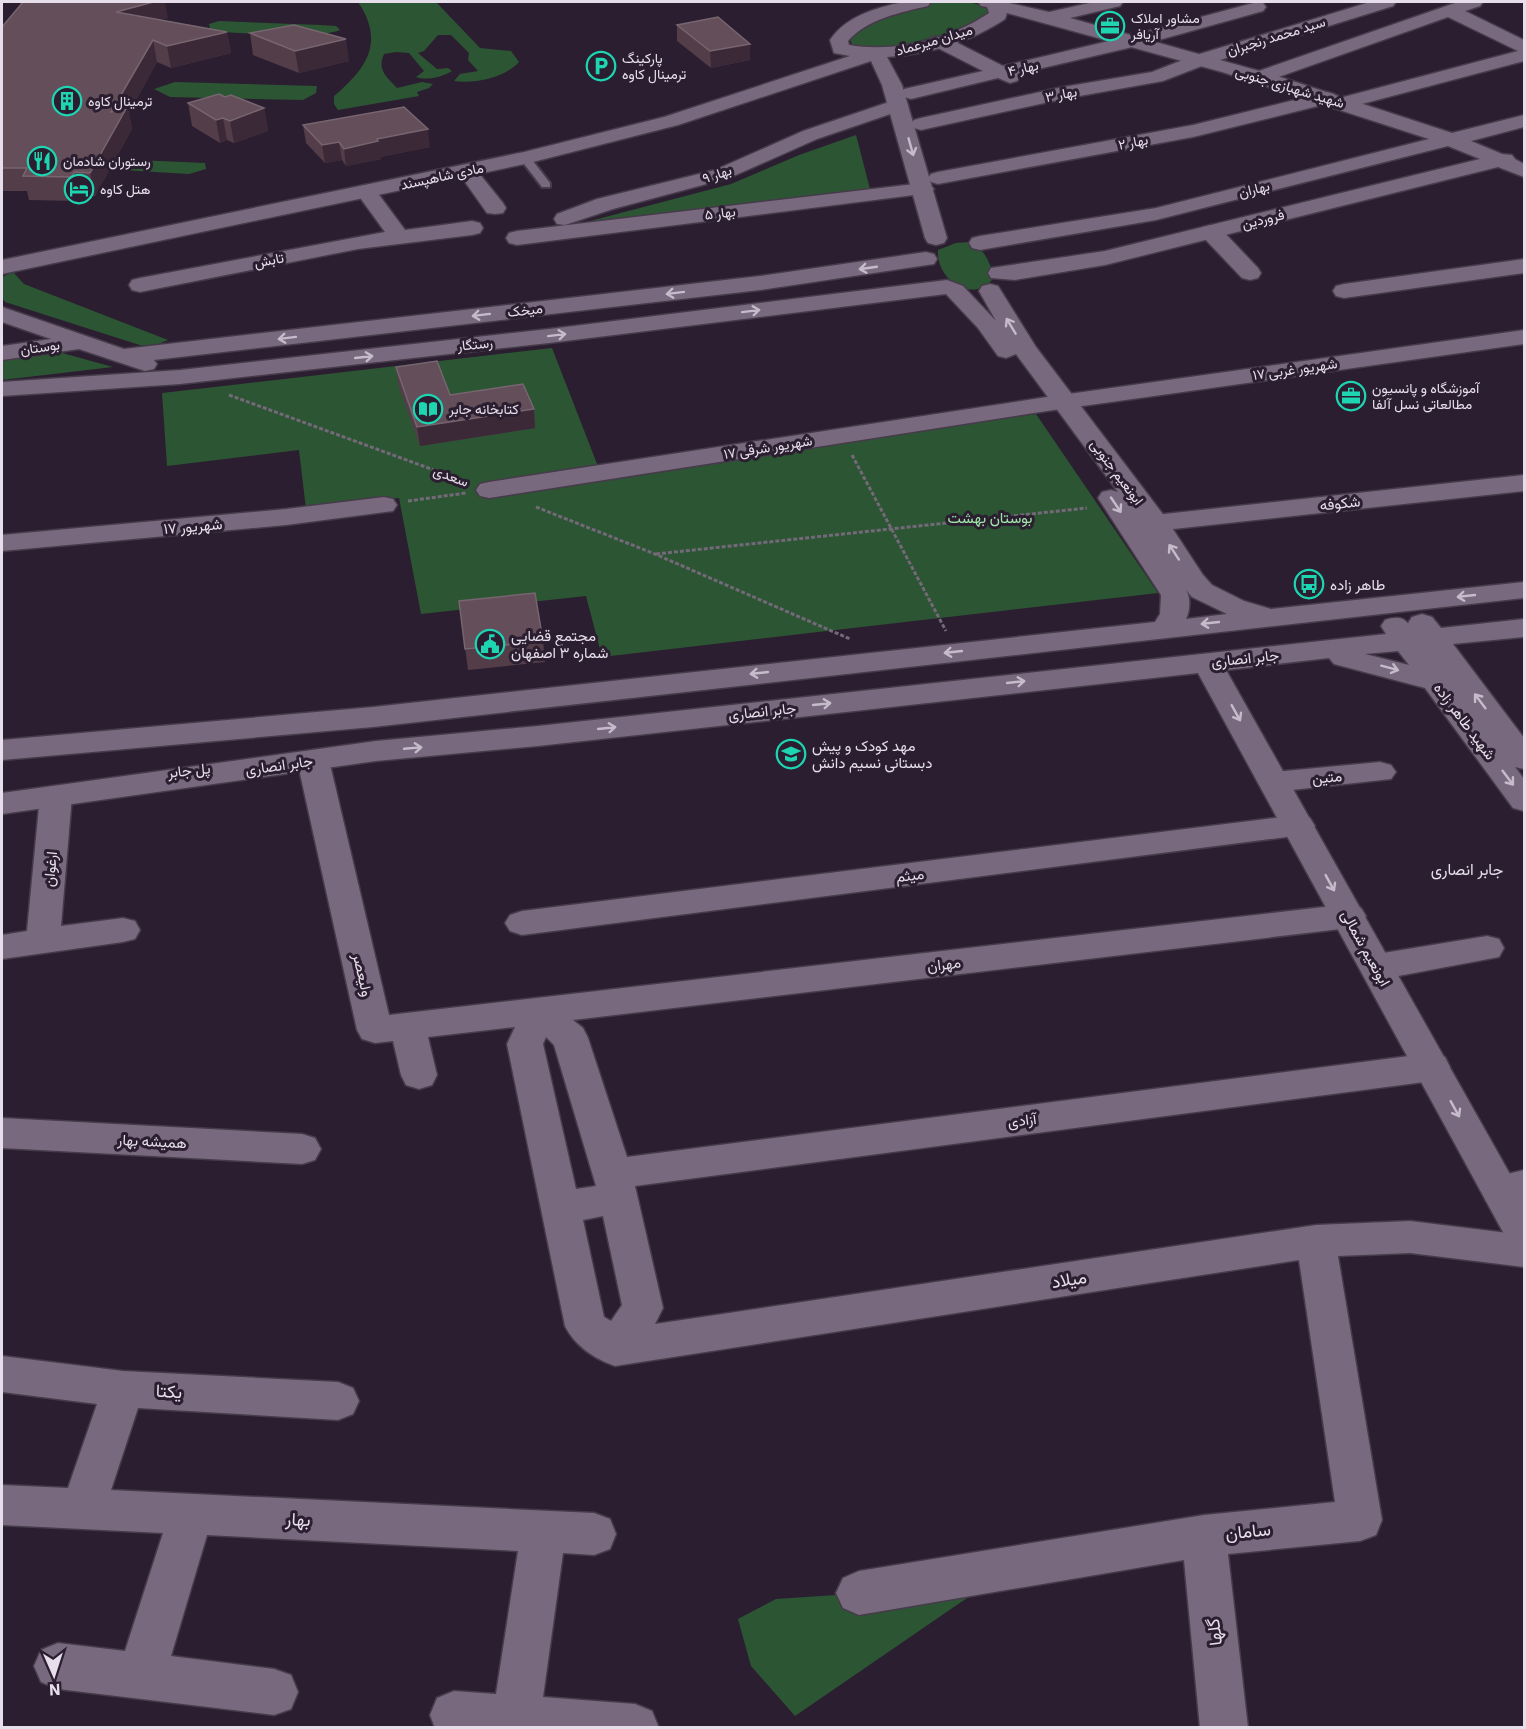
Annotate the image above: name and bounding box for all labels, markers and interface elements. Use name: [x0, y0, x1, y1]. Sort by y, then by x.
place label: مشاور املاک آریافر: [1130, 9, 1200, 43]
office icon: مشاور املاک آریافر: [1094, 10, 1126, 42]
street label: سید محمد رنجبران: [1225, 12, 1327, 60]
street label: میدان میرعماد: [894, 20, 974, 60]
place label: پارکینگ ترمینال کاوه: [622, 49, 686, 84]
parking icon: پارکینگ ترمینال کاوه: [585, 50, 617, 82]
street label: بهار ۴: [1006, 56, 1040, 80]
street label: شهید شهبازی جنوبی: [1233, 62, 1347, 112]
street label: بهار ۳: [1044, 82, 1078, 106]
building icon: ترمینال کاوه: [51, 85, 83, 117]
place label: ترمینال کاوه: [88, 92, 152, 111]
street label: بهار ۲: [1116, 130, 1150, 154]
one-way arrow: [906, 137, 917, 156]
restaurant icon: رستوران شادمان: [26, 145, 58, 177]
place label: رستوران شادمان: [63, 152, 151, 170]
street label: مادی شاهپسند: [399, 158, 485, 195]
street label: بهار ۹: [700, 161, 734, 187]
hotel icon: هتل کاوه: [63, 173, 95, 205]
street label: بهاران: [1237, 176, 1271, 202]
place label: هتل کاوه: [100, 180, 151, 198]
street label: بهار ۵: [703, 202, 737, 224]
street label: فروردین: [1240, 205, 1286, 233]
street label: تابش: [253, 248, 286, 272]
one-way arrow: [859, 262, 879, 273]
one-way arrow: [666, 288, 685, 299]
street label: میخک: [506, 299, 544, 321]
one-way arrow: [740, 306, 760, 317]
one-way arrow: [472, 310, 492, 321]
one-way arrow: [1005, 318, 1017, 335]
one-way arrow: [547, 329, 567, 340]
one-way arrow: [278, 332, 298, 343]
street label: رستگار: [455, 333, 494, 355]
street label: بوستان: [19, 335, 61, 359]
one-way arrow: [353, 351, 373, 362]
street label: ۱۷ شهریور غربی: [1251, 354, 1339, 384]
place label: آموزشگاه و پانسیون مطالعاتی نسل آلفا: [1372, 379, 1481, 413]
office icon: آموزشگاه و پانسیون مطالعاتی نسل آلفا: [1335, 380, 1367, 412]
library icon: کتابخانه جابر: [412, 393, 444, 425]
place label: کتابخانه جابر: [448, 400, 519, 418]
street label: ۱۷ شهریور شرقی: [722, 431, 814, 463]
street label: ابونعیم جنوبی: [1086, 436, 1148, 508]
street label: سعدی: [431, 461, 471, 491]
street label: شکوفه: [1319, 491, 1361, 515]
one-way arrow: [1109, 497, 1122, 514]
park label: بوستان بهشت: [948, 508, 1032, 527]
street label: ۱۷ شهریور: [163, 514, 223, 538]
one-way arrow: [1168, 544, 1180, 561]
bus stop icon: طاهر زاده: [1293, 568, 1325, 600]
place label: طاهر زاده: [1330, 575, 1385, 594]
one-way arrow: [1457, 591, 1477, 602]
one-way arrow: [1200, 618, 1220, 629]
place label: مجتمع قضایی شماره ۳ اصفهان: [511, 626, 608, 662]
public building icon: مجتمع قضایی شماره ۳ اصفهان: [474, 628, 506, 660]
street label: جابر انصاری: [1210, 645, 1280, 672]
one-way arrow: [944, 646, 964, 657]
one-way arrow: [1380, 663, 1399, 675]
one-way arrow: [750, 668, 770, 679]
one-way arrow: [1005, 677, 1025, 688]
street label: شهید طاهر زاده: [1430, 679, 1500, 763]
one-way arrow: [1473, 693, 1486, 709]
street label: جابر انصاری: [727, 698, 797, 725]
one-way arrow: [811, 698, 831, 709]
one-way arrow: [1230, 704, 1242, 721]
one-way arrow: [597, 722, 617, 733]
place label: مهد کودک و پیش دبستانی نسیم دانش: [812, 736, 932, 773]
school or university icon: مهد کودک و پیش دبستانی نسیم دانش: [775, 738, 807, 770]
one-way arrow: [403, 742, 423, 753]
street label: جابر انصاری: [244, 751, 314, 780]
street label: پل جابر: [166, 758, 211, 783]
street label: متین: [1311, 766, 1343, 789]
one-way arrow: [1501, 770, 1514, 786]
street label: ارغوان: [39, 850, 61, 888]
district label: جابر انصاری: [1431, 859, 1504, 880]
street label: میثم: [895, 864, 925, 887]
one-way arrow: [1325, 874, 1336, 892]
street label: ابونعیم شمالی: [1336, 907, 1395, 990]
street label: ولیعصر: [349, 951, 377, 998]
street label: مهران: [926, 953, 962, 975]
one-way arrow: [1449, 1100, 1461, 1117]
street label: آزادی: [1007, 1109, 1039, 1132]
street label: همیشه بهار: [116, 1130, 187, 1152]
street label: میلاد: [1050, 1265, 1088, 1293]
street label: یکتا: [155, 1379, 183, 1403]
street label: بهار: [284, 1507, 311, 1531]
street label: سامان: [1224, 1517, 1272, 1545]
street label: گلها: [1201, 1617, 1227, 1647]
north arrow: [24, 1645, 84, 1705]
text: N: [48, 1680, 61, 1700]

